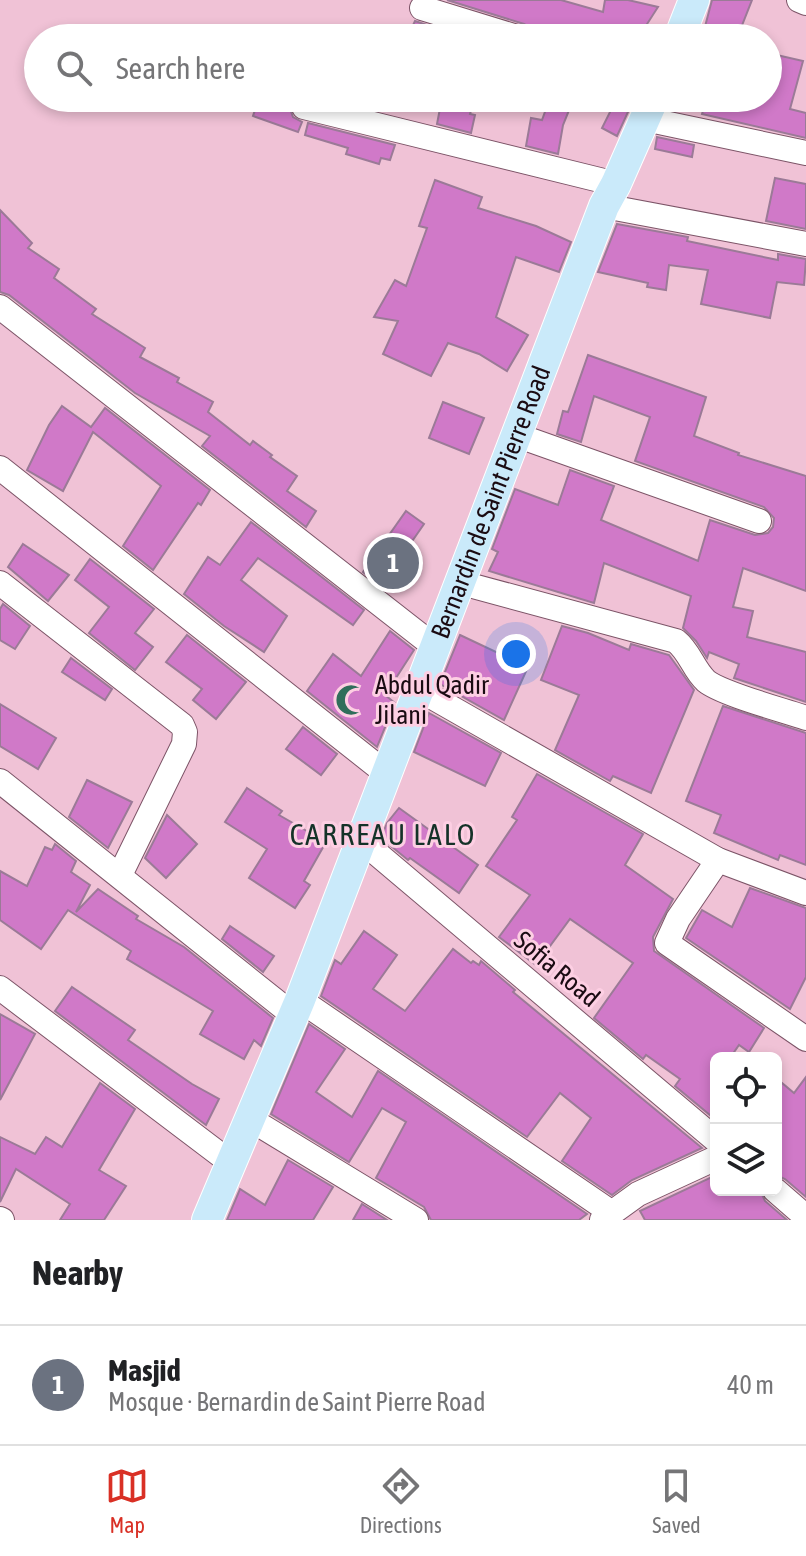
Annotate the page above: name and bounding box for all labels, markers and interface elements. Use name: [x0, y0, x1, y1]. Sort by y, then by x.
search box: [24, 24, 782, 112]
icon: search: [52, 46, 96, 90]
text: Search here: [116, 51, 245, 85]
street label: Bernardin de Saint Pierre Road: [425, 362, 556, 643]
pin: 1: [367, 533, 419, 593]
your location: [496, 634, 536, 674]
place label: Abdul Qadir Jilani: [375, 670, 489, 730]
mosque icon: Abdul Qadir Jilani: [334, 683, 368, 717]
district label: CARREAU LALO: [290, 817, 476, 851]
street label: Sofia Road: [508, 925, 606, 1013]
map controls: [710, 1052, 782, 1196]
button: locate: [710, 1052, 782, 1124]
button: layers: [710, 1124, 782, 1196]
text: Nearby: [32, 1253, 123, 1292]
text: Masjid: [108, 1353, 181, 1387]
text: 1: [52, 1370, 64, 1400]
text: 40 m: [727, 1370, 774, 1400]
text: Mosque · Bernardin de Saint Pierre Road: [108, 1387, 486, 1417]
tab: Map: [105, 1464, 149, 1538]
tab: Directions: [360, 1464, 442, 1538]
tab: Saved: [652, 1464, 701, 1538]

